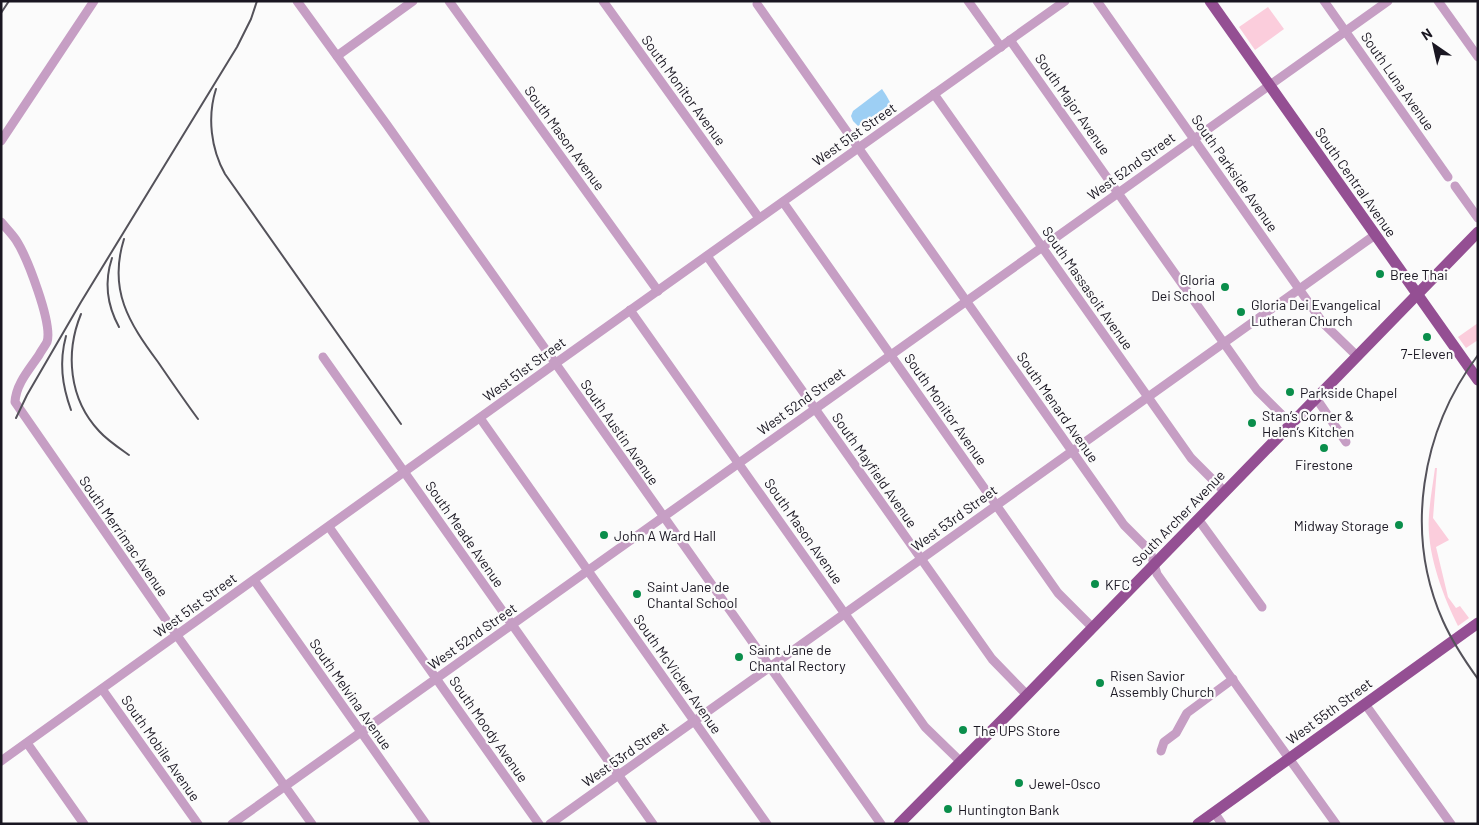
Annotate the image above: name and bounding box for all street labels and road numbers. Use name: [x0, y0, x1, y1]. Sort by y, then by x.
street label: South Luna Avenue: [1358, 29, 1438, 133]
street label: South Monitor Avenue: [638, 31, 730, 149]
street label: South Major Avenue: [1032, 50, 1114, 158]
street label: South Mason Avenue: [521, 82, 609, 194]
street label: West 51st Street: [809, 99, 899, 169]
street label: South Parkside Avenue: [1188, 111, 1282, 235]
street label: South Central Avenue: [1312, 124, 1400, 240]
street label: West 52nd Street: [1084, 128, 1178, 204]
street label: South Massasoit Avenue: [1039, 223, 1137, 353]
street label: West 51st Street: [479, 333, 569, 405]
street label: South Menard Avenue: [1013, 349, 1103, 465]
street label: South Monitor Avenue: [901, 350, 991, 468]
street label: West 52nd Street: [754, 363, 848, 439]
street label: South Austin Avenue: [577, 376, 663, 488]
street label: South Mayfield Avenue: [829, 409, 921, 531]
street label: South Archer Avenue: [1128, 466, 1228, 570]
street label: South Merrimac Avenue: [76, 472, 172, 600]
street label: South Mason Avenue: [761, 475, 847, 587]
street label: South Meade Avenue: [422, 478, 508, 590]
street label: West 53rd Street: [908, 481, 1000, 555]
street label: West 51st Street: [150, 569, 240, 641]
street label: West 52nd Street: [424, 599, 520, 673]
street label: South McVicker Avenue: [630, 611, 726, 737]
street label: South Melvina Avenue: [306, 635, 396, 753]
street label: South Moody Avenue: [446, 673, 532, 785]
street label: West 55th Street: [1283, 674, 1375, 748]
street label: South Mobile Avenue: [118, 692, 204, 804]
street label: West 53rd Street: [578, 718, 672, 790]

